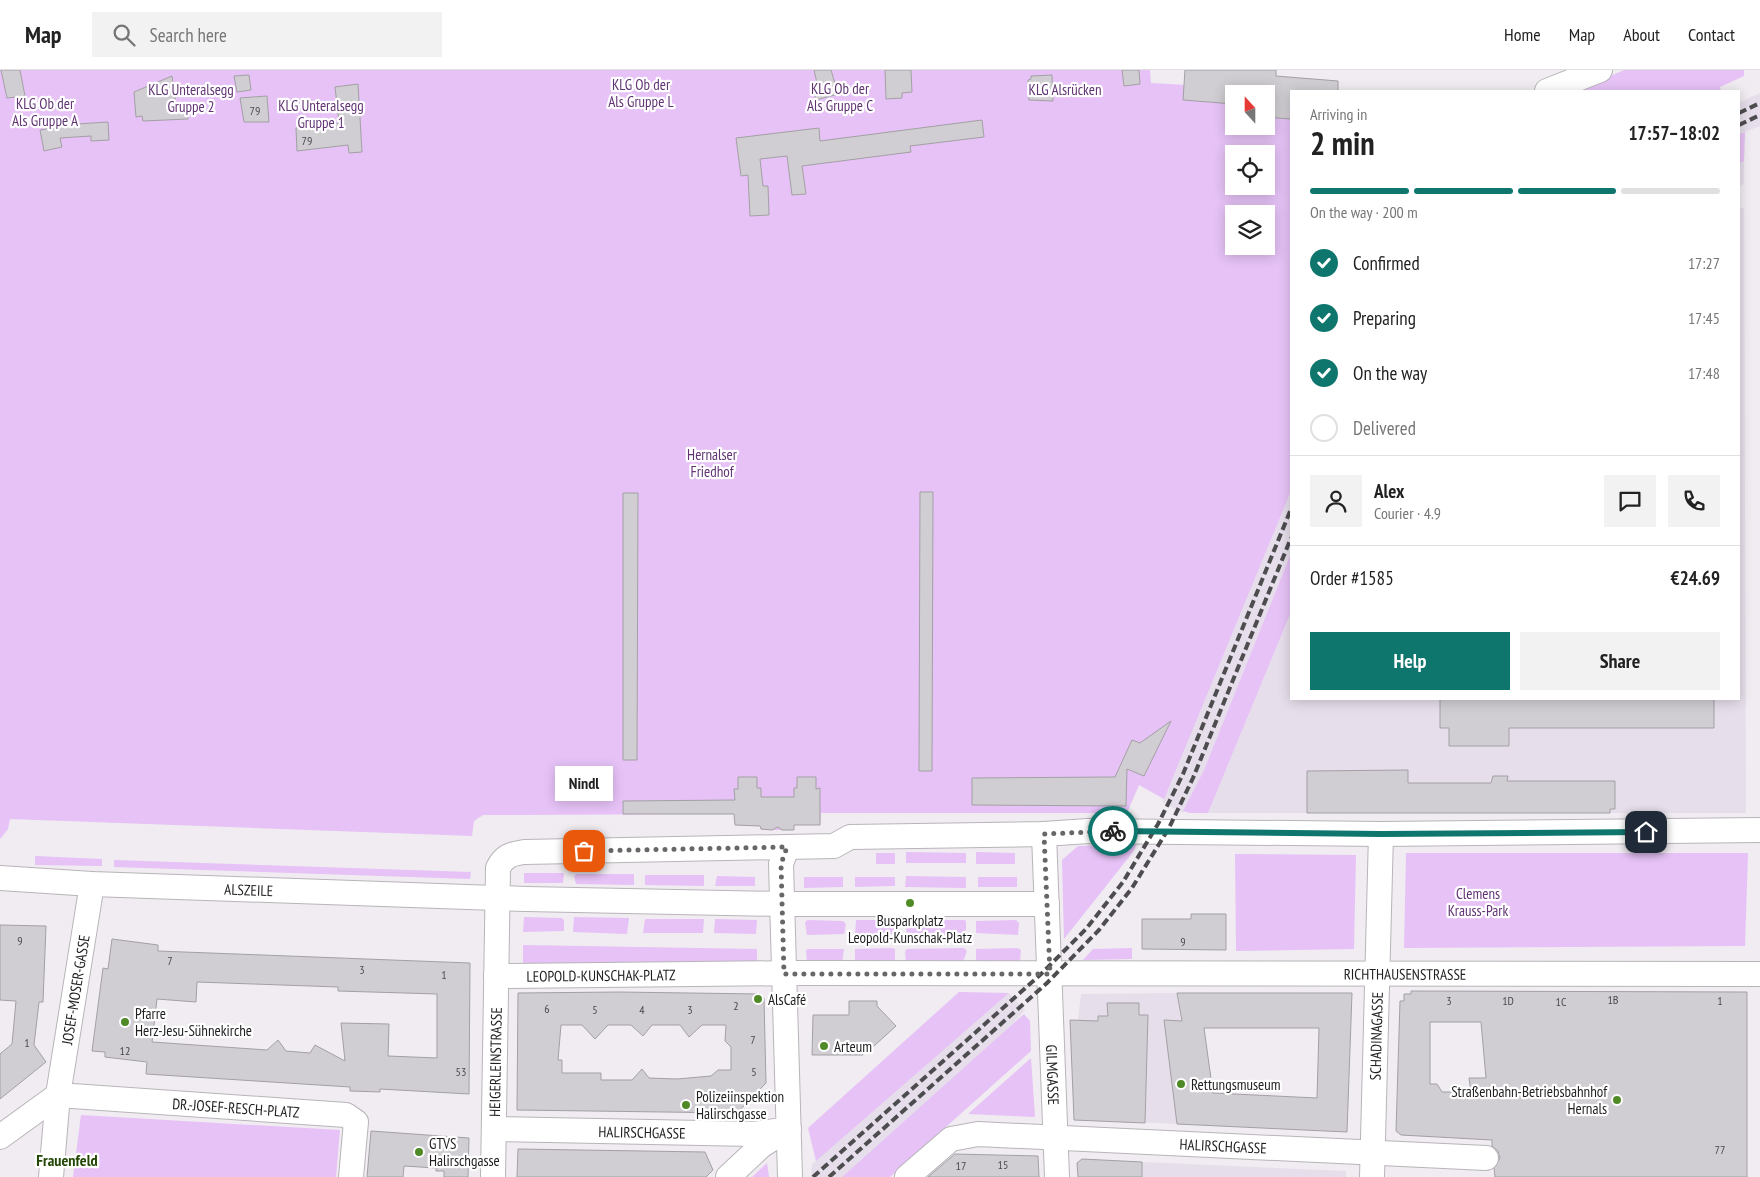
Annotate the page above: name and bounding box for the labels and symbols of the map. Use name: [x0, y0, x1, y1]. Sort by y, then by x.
park label: KLG Ob der Als Gruppe L: [608, 75, 675, 111]
park label: KLG Ob der Als Gruppe C: [807, 79, 873, 115]
park label: KLG Unteralsegg Gruppe 2: [148, 80, 234, 116]
park label: KLG Alsrücken: [1029, 80, 1102, 99]
north arrow: [1225, 85, 1275, 135]
park label: KLG Ob der Als Gruppe A: [12, 94, 79, 130]
park label: KLG Unteralsegg Gruppe 1: [278, 96, 364, 132]
house number: 79: [250, 103, 260, 118]
house number: 79: [302, 133, 312, 148]
park label: Hernalser Friedhof: [687, 445, 738, 481]
callout: Nindl: [555, 766, 613, 801]
courier: [1088, 806, 1138, 856]
pin: [1625, 811, 1667, 853]
pin: [563, 830, 605, 872]
street label: ALSZEILE: [224, 879, 274, 900]
park label: Clemens Krauss-Park: [1448, 884, 1508, 920]
marker: Busparkplatz Leopold-Kunschak-Platz: [904, 897, 916, 909]
place label: Busparkplatz Leopold-Kunschak-Platz: [848, 911, 972, 947]
house number: 9: [17, 933, 23, 948]
street label: JOSEF-MOSER-GASSE: [57, 933, 93, 1047]
house number: 9: [1180, 934, 1186, 949]
house number: 7: [167, 953, 173, 968]
house number: 3: [359, 962, 365, 977]
street label: RICHTHAUSENSTRASSE: [1344, 964, 1466, 983]
street label: LEOPOLD-KUNSCHAK-PLATZ: [526, 965, 676, 985]
house number: 1: [441, 967, 447, 982]
place label: AlsCafé: [768, 990, 806, 1009]
street label: SCHADINAGASSE: [1365, 992, 1386, 1081]
house number: 1B: [1607, 992, 1619, 1007]
marker: AlsCafé: [752, 993, 764, 1005]
house number: 3: [1446, 993, 1452, 1008]
house number: 1D: [1502, 993, 1514, 1008]
house number: 1: [1717, 993, 1723, 1008]
house number: 1C: [1556, 994, 1567, 1009]
house number: 2: [733, 998, 739, 1013]
house number: 6: [544, 1001, 550, 1016]
house number: 5: [592, 1002, 598, 1017]
house number: 4: [639, 1002, 645, 1017]
house number: 3: [687, 1002, 693, 1017]
place label: Pfarre Herz-Jesu-Sühnekirche: [135, 1004, 252, 1040]
street label: HEIGERLEINSTRASSE: [484, 1007, 505, 1117]
marker: Pfarre Herz-Jesu-Sühnekirche: [119, 1016, 131, 1028]
house number: 7: [750, 1032, 756, 1047]
house number: 1: [24, 1035, 30, 1050]
place label: Arteum: [834, 1037, 872, 1056]
marker: Arteum: [818, 1040, 830, 1052]
house number: 12: [120, 1043, 130, 1058]
street label: GILMGASSE: [1042, 1044, 1064, 1105]
house number: 53: [456, 1064, 466, 1079]
house number: 5: [751, 1064, 757, 1079]
place label: Rettungsmuseum: [1191, 1075, 1281, 1094]
marker: Rettungsmuseum: [1175, 1078, 1187, 1090]
place label: Straßenbahn-Betriebsbahnhof Hernals: [1451, 1082, 1608, 1118]
place label: Polizeiinspektion Halirschgasse: [696, 1087, 784, 1123]
street label: DR.-JOSEF-RESCH-PLATZ: [172, 1093, 301, 1121]
marker: Straßenbahn-Betriebsbahnhof Hernals: [1611, 1094, 1623, 1106]
marker: Polizeiinspektion Halirschgasse: [680, 1099, 692, 1111]
street label: HALIRSCHGASSE: [598, 1122, 686, 1142]
place label: GTVS Halirschgasse: [429, 1134, 500, 1170]
street label: HALIRSCHGASSE: [1179, 1134, 1267, 1157]
house number: 77: [1715, 1142, 1725, 1157]
marker: GTVS Halirschgasse: [413, 1146, 425, 1158]
district label: Frauenfeld: [36, 1150, 98, 1170]
house number: 15: [998, 1157, 1008, 1172]
house number: 17: [956, 1158, 966, 1173]

